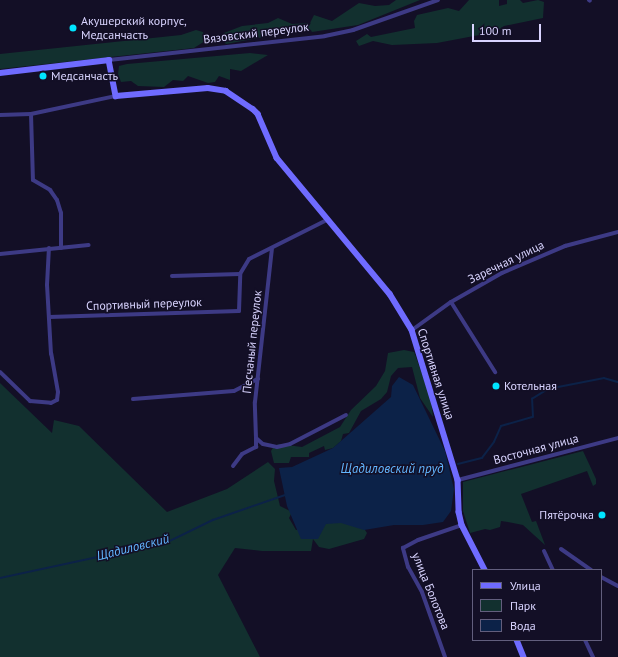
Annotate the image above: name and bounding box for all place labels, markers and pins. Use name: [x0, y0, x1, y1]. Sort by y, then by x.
place label: Акушерский корпус, Медсанчасть: [81, 14, 187, 42]
marker: Акушерский корпус, Медсанчасть: [68, 23, 78, 33]
place label: Медсанчасть: [51, 69, 118, 83]
marker: Медсанчасть: [38, 71, 48, 81]
place label: Котельная: [504, 379, 557, 393]
marker: Котельная: [491, 381, 501, 391]
place label: Пятёрочка: [539, 508, 594, 522]
marker: Пятёрочка: [597, 510, 607, 520]

